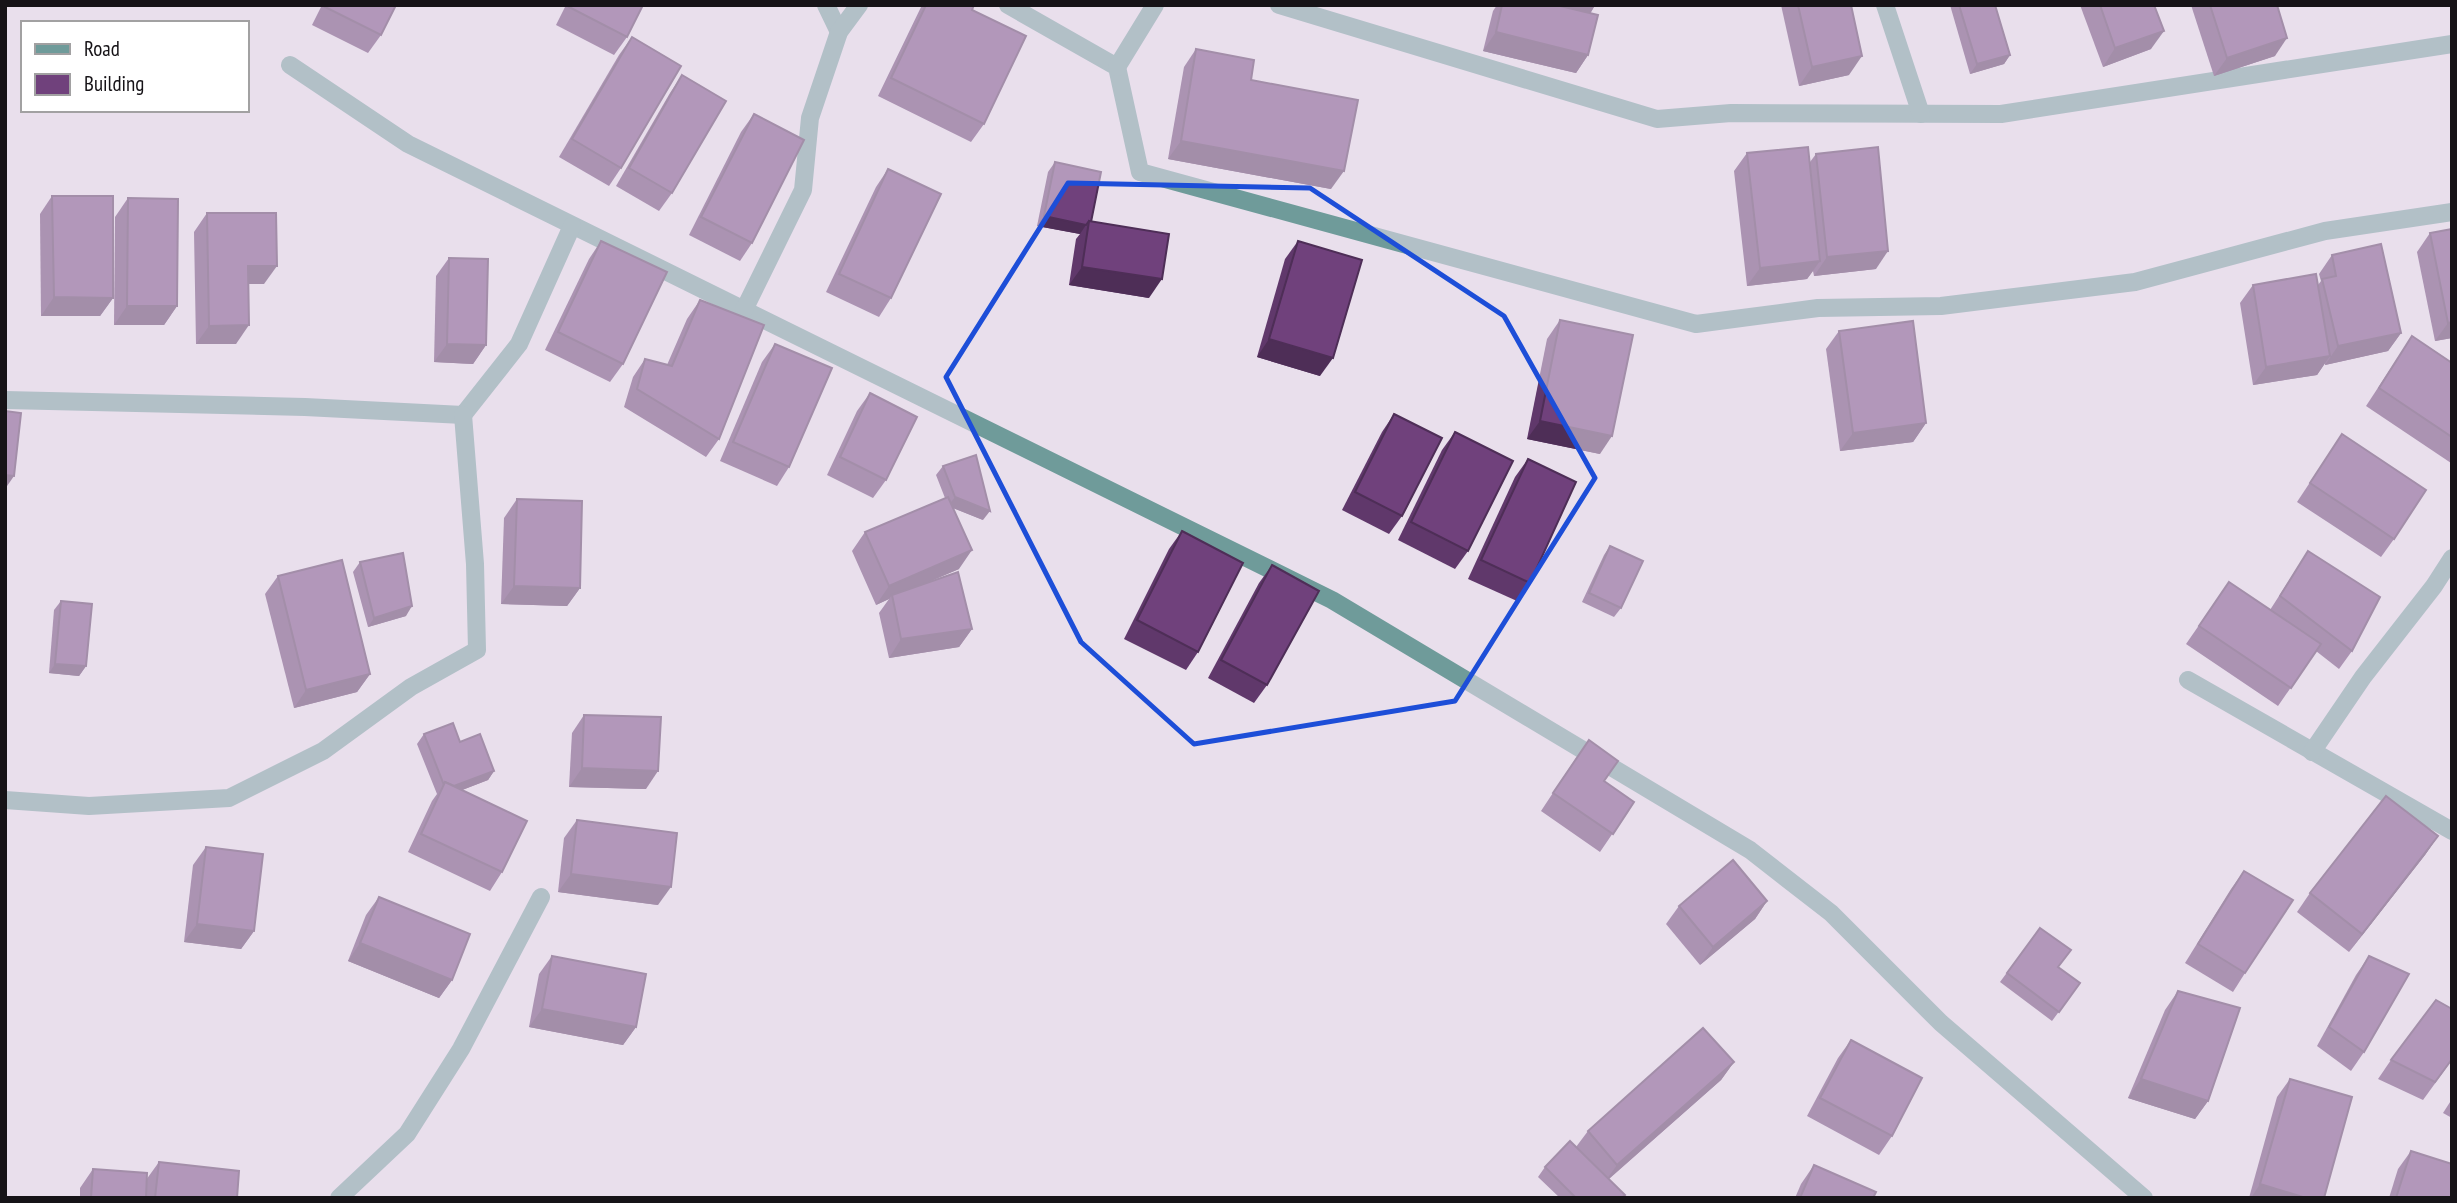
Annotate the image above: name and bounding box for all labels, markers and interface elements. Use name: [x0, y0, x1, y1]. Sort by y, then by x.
legend: [21, 21, 248, 112]
text: Road: [84, 35, 120, 62]
text: Building: [84, 70, 144, 97]

